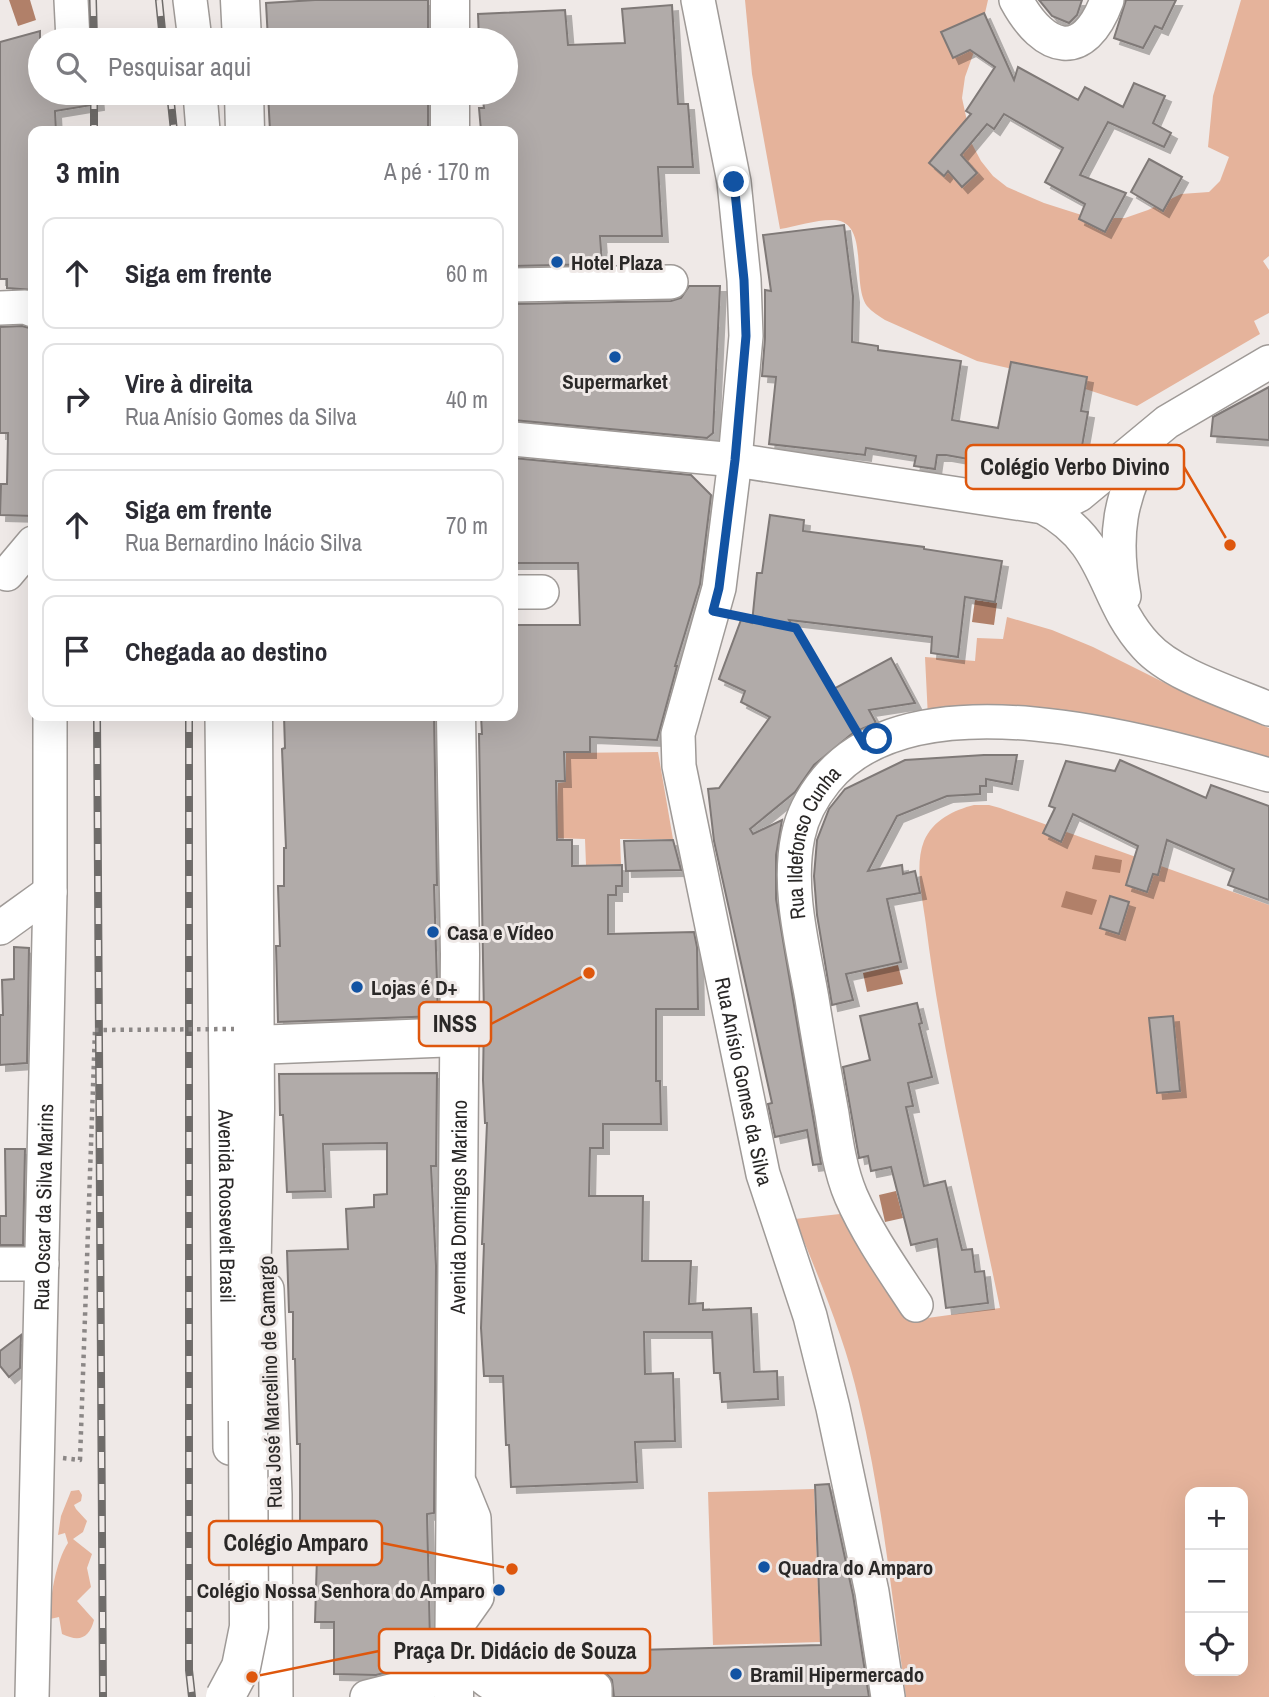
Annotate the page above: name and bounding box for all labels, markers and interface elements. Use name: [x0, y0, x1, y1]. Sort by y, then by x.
search box: [28, 28, 518, 105]
icon: search: [52, 48, 90, 86]
text: Pesquisar aqui: [108, 49, 251, 84]
text: 3 min: [56, 152, 120, 192]
text: A pé · 170 m: [384, 156, 490, 187]
route end: [718, 166, 749, 197]
place label: Hotel Plaza: [571, 248, 663, 277]
icon: ahead: [58, 254, 96, 292]
marker: Hotel Plaza: [549, 254, 565, 270]
text: Siga em frente: [125, 256, 272, 291]
text: 60 m: [446, 258, 488, 289]
marker: Supermarket: [607, 349, 623, 365]
text: Vire à direita: [125, 366, 253, 401]
place label: Supermarket: [562, 367, 668, 396]
icon: right: [58, 380, 96, 418]
text: 40 m: [446, 384, 488, 415]
text: Rua Anísio Gomes da Silva: [125, 401, 357, 432]
callout: Colégio Verbo Divino: [966, 445, 1184, 489]
text: Colégio Verbo Divino: [980, 451, 1170, 482]
text: Siga em frente: [125, 492, 272, 527]
icon: ahead: [58, 506, 96, 544]
text: 70 m: [446, 510, 488, 541]
text: Rua Bernardino Inácio Silva: [125, 527, 362, 558]
icon: arrive: [58, 632, 96, 670]
text: Chegada ao destino: [125, 634, 328, 669]
route start: [861, 723, 892, 754]
street label: Rua Ildefonso Cunha: [780, 759, 847, 921]
place label: Casa e Vídeo: [447, 918, 554, 947]
marker: Casa e Vídeo: [425, 924, 441, 940]
place label: Lojas é D+: [371, 973, 458, 1002]
street label: Rua Anísio Gomes da Silva: [708, 975, 780, 1189]
marker: Lojas é D+: [349, 979, 365, 995]
callout: INSS: [419, 1002, 491, 1046]
text: INSS: [433, 1008, 477, 1039]
street label: Avenida Domingos Mariano: [443, 1100, 473, 1315]
street label: Rua Oscar da Silva Marins: [26, 1103, 60, 1311]
street label: Avenida Roosevelt Brasil: [212, 1108, 243, 1303]
street label: Rua José Marcelino de Camargo: [251, 1255, 289, 1509]
map controls: [1185, 1487, 1248, 1676]
button: +: [1185, 1487, 1248, 1550]
callout: Colégio Amparo: [209, 1521, 382, 1565]
text: Colégio Amparo: [224, 1527, 368, 1558]
button: −: [1185, 1550, 1248, 1613]
place label: Quadra do Amparo: [778, 1553, 933, 1582]
marker: Quadra do Amparo: [756, 1559, 772, 1575]
place label: Colégio Nossa Senhora do Amparo: [197, 1576, 485, 1605]
marker: Colégio Nossa Senhora do Amparo: [491, 1582, 507, 1598]
button: locate: [1185, 1613, 1248, 1676]
callout: Praça Dr. Didácio de Souza: [379, 1629, 650, 1673]
text: Praça Dr. Didácio de Souza: [393, 1635, 637, 1666]
place label: Bramil Hipermercado: [750, 1660, 924, 1689]
marker: Bramil Hipermercado: [728, 1666, 744, 1682]

